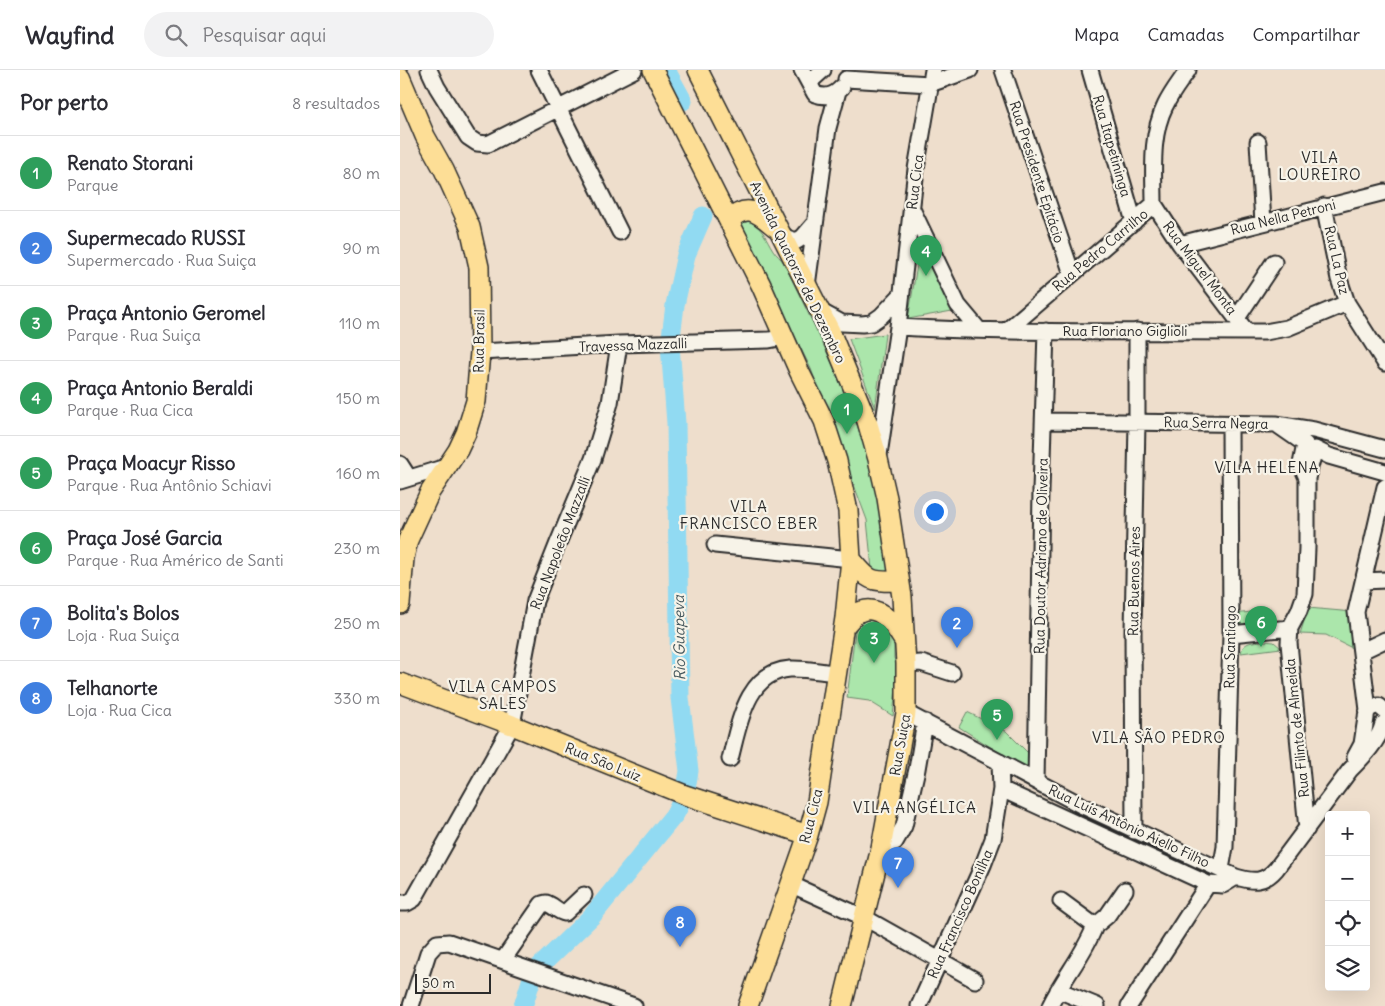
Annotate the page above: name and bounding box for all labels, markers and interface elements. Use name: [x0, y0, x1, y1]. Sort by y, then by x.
search box: [144, 12, 494, 57]
text: Wayfind: [25, 20, 114, 50]
icon: search: [162, 21, 190, 49]
text: Pesquisar aqui: [202, 23, 326, 47]
text: Mapa: [1074, 23, 1119, 46]
text: Camadas: [1147, 23, 1224, 46]
text: Compartilhar: [1252, 23, 1360, 46]
text: Por perto: [20, 89, 108, 116]
text: 8 resultados: [292, 93, 380, 113]
street label: Rua Itapetininga: [1089, 93, 1135, 199]
street label: Rua Presidente Epitácio: [1006, 99, 1068, 245]
district label: VILA LOUREIRO: [1278, 148, 1362, 184]
text: Renato Storani: [67, 151, 193, 175]
street label: Rua Cica: [903, 153, 927, 211]
text: 1: [33, 163, 39, 183]
text: 80 m: [342, 163, 380, 183]
text: Parque: [67, 175, 118, 195]
street label: Avenida Quatorze de Dezembro: [746, 178, 850, 366]
street label: Rua Nella Petroni: [1229, 195, 1337, 239]
street label: Rua Pedro Carrilho: [1048, 205, 1152, 295]
street label: Rua Miguel Monta: [1159, 218, 1241, 318]
street label: Rua La Paz: [1320, 224, 1354, 296]
text: Supermecado RUSSI: [67, 226, 246, 250]
pin: 4: [910, 235, 942, 276]
text: 2: [32, 238, 40, 258]
text: 90 m: [342, 238, 380, 258]
text: Supermercado · Rua Suiça: [67, 250, 257, 270]
text: Praça Antonio Geromel: [67, 301, 266, 325]
street label: Rua Brasil: [469, 309, 489, 373]
text: 3: [31, 313, 41, 333]
text: 110 m: [339, 313, 380, 333]
street label: Rua Floriano Giglioli: [1063, 322, 1187, 340]
text: Parque · Rua Suiça: [67, 325, 201, 345]
street label: Travessa Mazzalli: [579, 334, 687, 356]
text: Praça Antonio Beraldi: [67, 376, 253, 400]
text: 4: [31, 388, 41, 408]
text: 150 m: [336, 388, 380, 408]
pin: 1: [831, 393, 863, 434]
text: Parque · Rua Cica: [67, 400, 193, 420]
street label: Rua Serra Negra: [1164, 413, 1268, 433]
text: Praça Moacyr Risso: [67, 451, 235, 475]
street label: Rua Doutor Adriano de Oliveira: [1030, 458, 1052, 654]
district label: VILA HELENA: [1215, 458, 1319, 477]
text: 5: [31, 463, 41, 483]
text: 160 m: [336, 463, 380, 483]
street label: Rua Napoleão Mazzalli: [526, 474, 594, 612]
text: Parque · Rua Antônio Schiavi: [67, 475, 272, 495]
district label: VILA FRANCISCO EBER: [680, 497, 818, 533]
your location: [922, 499, 948, 525]
text: Praça José Garcia: [67, 526, 222, 550]
street label: Rua Buenos Aires: [1124, 526, 1144, 636]
text: 6: [31, 538, 41, 558]
text: 230 m: [334, 538, 380, 558]
text: Parque · Rua Américo de Santi: [67, 550, 284, 570]
water label: Rio Guapeva: [669, 594, 689, 681]
text: Bolita's Bolos: [67, 601, 179, 625]
street label: Rua Santiago: [1220, 605, 1240, 689]
pin: 6: [1245, 606, 1277, 647]
pin: 2: [941, 607, 973, 648]
text: 7: [32, 613, 40, 633]
text: 250 m: [334, 613, 380, 633]
pin: 3: [858, 622, 890, 663]
text: Loja · Rua Suiça: [67, 625, 180, 645]
street label: Rua Filinto de Almeida: [1281, 658, 1313, 798]
text: Telhanorte: [67, 676, 158, 700]
district label: VILA CAMPOS SALES: [449, 677, 557, 713]
text: 8: [31, 688, 41, 708]
text: 330 m: [333, 688, 380, 708]
pin: 5: [981, 699, 1013, 740]
text: Loja · Rua Cica: [67, 700, 172, 720]
street label: Rua Suiça: [886, 713, 914, 777]
district label: VILA SÃO PEDRO: [1092, 728, 1226, 747]
street label: Rua São Luiz: [562, 739, 644, 786]
street label: Rua Luís Antônio Aiello Filho: [1045, 781, 1213, 871]
street label: Rua Cica: [796, 787, 826, 845]
district label: VILA ANGÉLICA: [853, 798, 977, 817]
map controls: [1325, 811, 1370, 991]
button: +: [1325, 811, 1370, 856]
pin: 7: [882, 847, 914, 888]
street label: Rua Francisco Bonilha: [923, 847, 997, 981]
button: −: [1325, 856, 1370, 901]
button: locate: [1325, 901, 1370, 946]
pin: 8: [664, 906, 696, 947]
button: layers: [1325, 946, 1370, 991]
scale bar: [415, 971, 491, 994]
text: 50 m: [422, 974, 455, 992]

